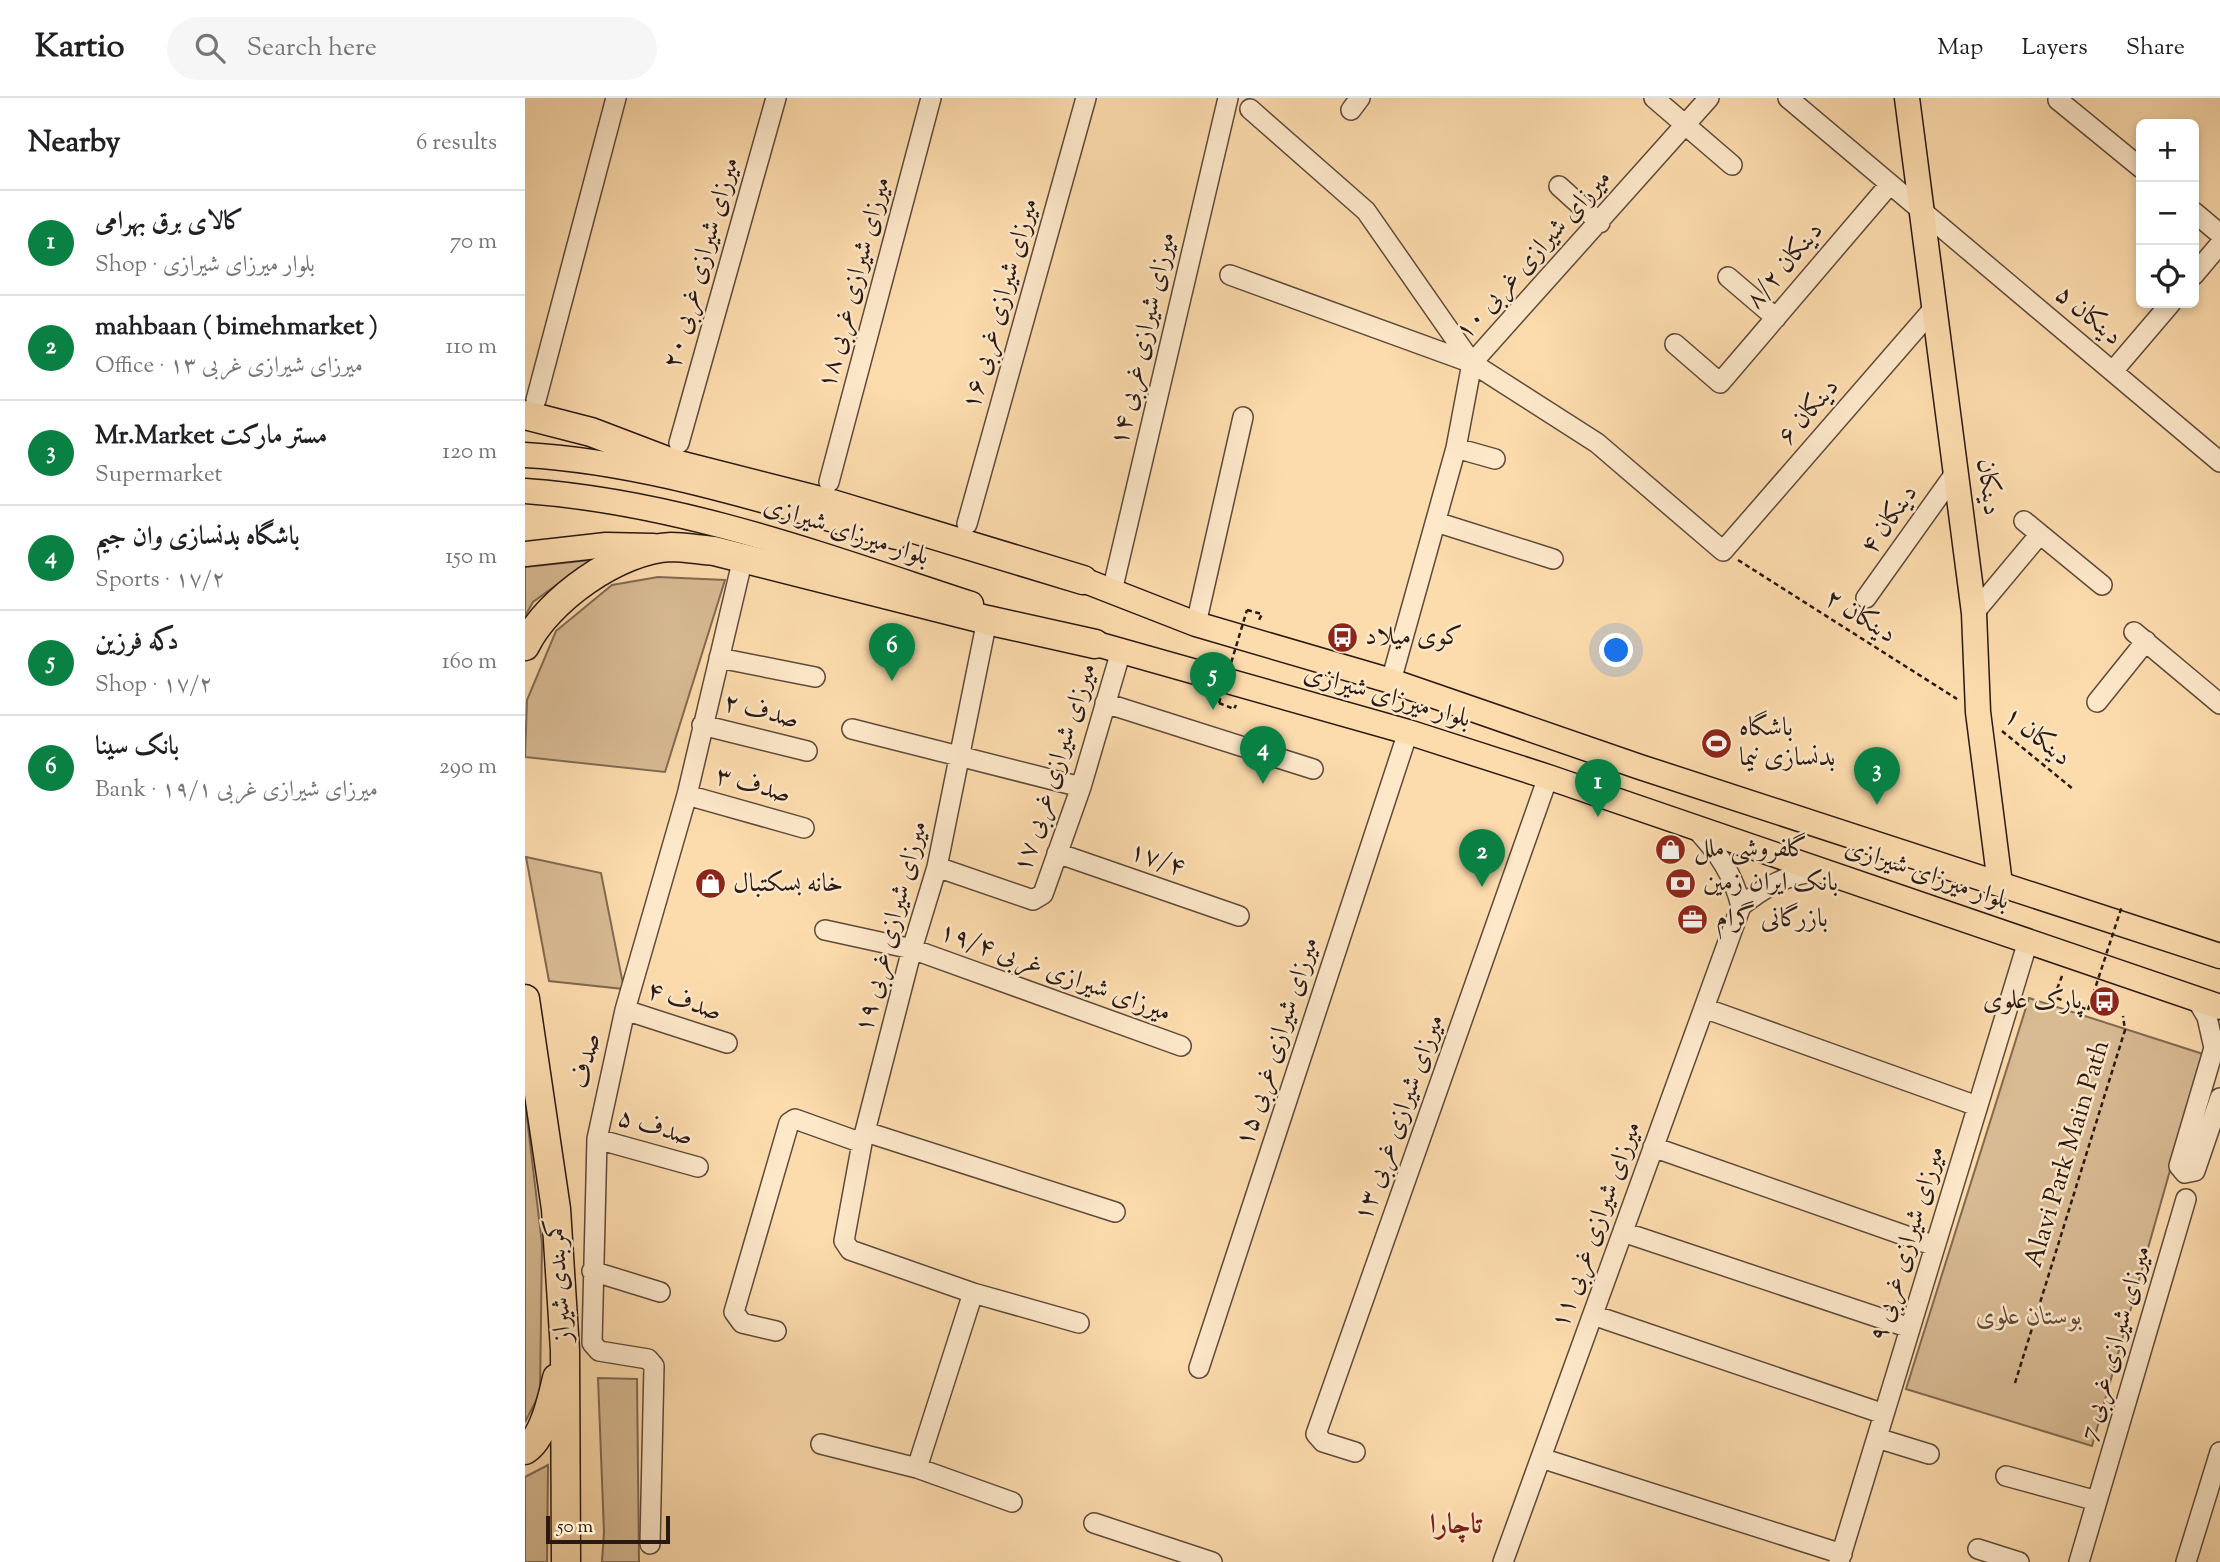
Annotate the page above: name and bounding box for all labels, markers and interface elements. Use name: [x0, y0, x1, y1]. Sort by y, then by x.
search box: [167, 17, 657, 80]
text: Kartio: [35, 24, 125, 72]
icon: search: [191, 29, 229, 67]
text: Search here: [247, 30, 377, 67]
text: Map: [1937, 31, 1983, 65]
text: Layers: [2021, 31, 2088, 65]
text: Share: [2126, 31, 2185, 65]
map controls: [2136, 119, 2199, 308]
button: +: [2136, 119, 2199, 182]
text: Nearby: [28, 122, 120, 165]
text: 6 results: [416, 127, 497, 160]
street label: ۲۰ میرزای شیرازی غربی: [654, 153, 750, 373]
street label: ۱۰ میرزای شیرازی غربی: [1447, 162, 1621, 348]
street label: ۱۸ میرزای شیرازی غربی: [809, 173, 901, 393]
button: −: [2136, 182, 2199, 245]
street label: ۱۶ میرزای شیرازی غربی: [953, 194, 1049, 414]
text: کالای برق بهرامی: [95, 204, 244, 241]
street label: دینکان ۸/۲: [1737, 214, 1833, 318]
text: 1: [47, 226, 55, 259]
text: 70 m: [450, 226, 497, 259]
street label: ۱۴ میرزای شیرازی غربی: [1101, 228, 1187, 450]
button: locate: [2136, 245, 2199, 308]
text: Shop · بلوار میرزای شیرازی: [95, 249, 315, 282]
street label: ۵ دینکان: [2046, 277, 2130, 355]
text: mahbaan ( bimehmarket ): [95, 309, 378, 346]
text: 2: [46, 331, 56, 364]
text: 110 m: [446, 331, 497, 364]
text: Office · ۱۳ میرزای شیرازی غربی: [95, 350, 363, 383]
street label: دینکان ۶: [1769, 370, 1849, 454]
text: Mr.Market مستر مارکت: [95, 418, 327, 455]
text: 3: [46, 436, 56, 469]
text: 120 m: [442, 436, 497, 469]
street label: دینکان: [1966, 456, 2010, 518]
text: Supermarket: [95, 459, 222, 492]
street label: دینکان ۴: [1852, 477, 1928, 563]
street label: بلوار میرزای شیرازی: [758, 488, 934, 576]
text: باشگاه بدنسازی وان جیم: [95, 519, 300, 556]
text: 4: [45, 541, 57, 574]
text: 150 m: [445, 541, 497, 574]
text: Sports · ۱۷/۲: [95, 564, 225, 597]
street label: دینکان ۲: [1817, 581, 1903, 653]
place label: کوی میلاد: [1365, 619, 1463, 656]
bus stop icon: کوی میلاد: [1325, 620, 1359, 654]
pin: 6: [869, 623, 915, 681]
text: دکه فرزین: [95, 624, 179, 661]
your location: [1599, 633, 1633, 667]
text: 5: [47, 646, 55, 679]
text: 160 m: [442, 646, 497, 679]
pin: 5: [1190, 652, 1236, 710]
street label: بلوار میرزای شیرازی: [1299, 655, 1475, 739]
street label: ۱۷ میرزای شیرازی غربی: [1005, 658, 1107, 878]
text: Shop · ۱۷/۲: [95, 669, 213, 702]
street label: ۲ صدف: [719, 685, 803, 739]
street label: ۱ دینکان: [1995, 698, 2079, 776]
place label: باشگاه بدنسازی نیما: [1739, 710, 1836, 777]
pin: 4: [1240, 726, 1286, 784]
sports icon: باشگاه بدنسازی نیما: [1699, 726, 1733, 760]
text: بانک سینا: [95, 729, 179, 766]
pin: 3: [1854, 747, 1900, 805]
text: 6: [45, 751, 57, 784]
text: 290 m: [439, 751, 497, 784]
street label: صدف ۳: [711, 758, 795, 814]
pin: 1: [1575, 759, 1621, 817]
text: Bank · ۱۹/۱ میرزای شیرازی غربی: [95, 774, 378, 807]
street label: ۱۹ میرزای شیرازی غربی: [846, 817, 938, 1037]
pin: 2: [1459, 829, 1505, 887]
street label: بلوار میرزای شیرازی: [1840, 829, 2014, 921]
place label: گلفروشی ملل: [1694, 831, 1808, 868]
shop icon: گلفروشی ملل: [1654, 832, 1688, 866]
street label: ۱۷/۴: [1124, 833, 1190, 887]
place label: بانک ایران زمین: [1703, 865, 1838, 902]
place label: خانه بسکتبال: [733, 866, 843, 903]
bank icon: بانک ایران زمین: [1663, 866, 1697, 900]
shop icon: خانه بسکتبال: [693, 867, 727, 901]
place label: بازرگانی گرام: [1716, 900, 1828, 940]
office icon: بازرگانی گرام: [1676, 902, 1710, 936]
street label: ۱۹/۴ میرزای شیرازی غربی: [934, 914, 1176, 1032]
street label: ۱۵ میرزای شیرازی غربی: [1227, 932, 1329, 1152]
street label: ۴ صدف: [642, 973, 726, 1031]
place label: پارک علوی: [1983, 983, 2083, 1020]
bus stop icon: پارک علوی: [2088, 984, 2122, 1018]
street label: ۱۳ میرزای شیرازی غربی: [1345, 1009, 1455, 1227]
street label: صدف: [563, 1030, 611, 1092]
street label: Alavi Park Main Path: [2016, 1036, 2120, 1272]
street label: ۵ صدف: [613, 1100, 697, 1156]
street label: میرزای شیرازی غربی ۱۱: [1542, 1116, 1652, 1334]
street label: میرزای شیرازی غربی ۹: [1861, 1141, 1955, 1347]
street label: کمربندی شیراز: [537, 1217, 583, 1346]
street label: میرزای شیرازی غربی 7: [2071, 1241, 2161, 1445]
park label: بوستان علوی: [1976, 1299, 2082, 1336]
district label: تاچارا: [1430, 1506, 1483, 1546]
scale bar: [546, 1513, 670, 1545]
text: 50 m: [557, 1514, 593, 1541]

